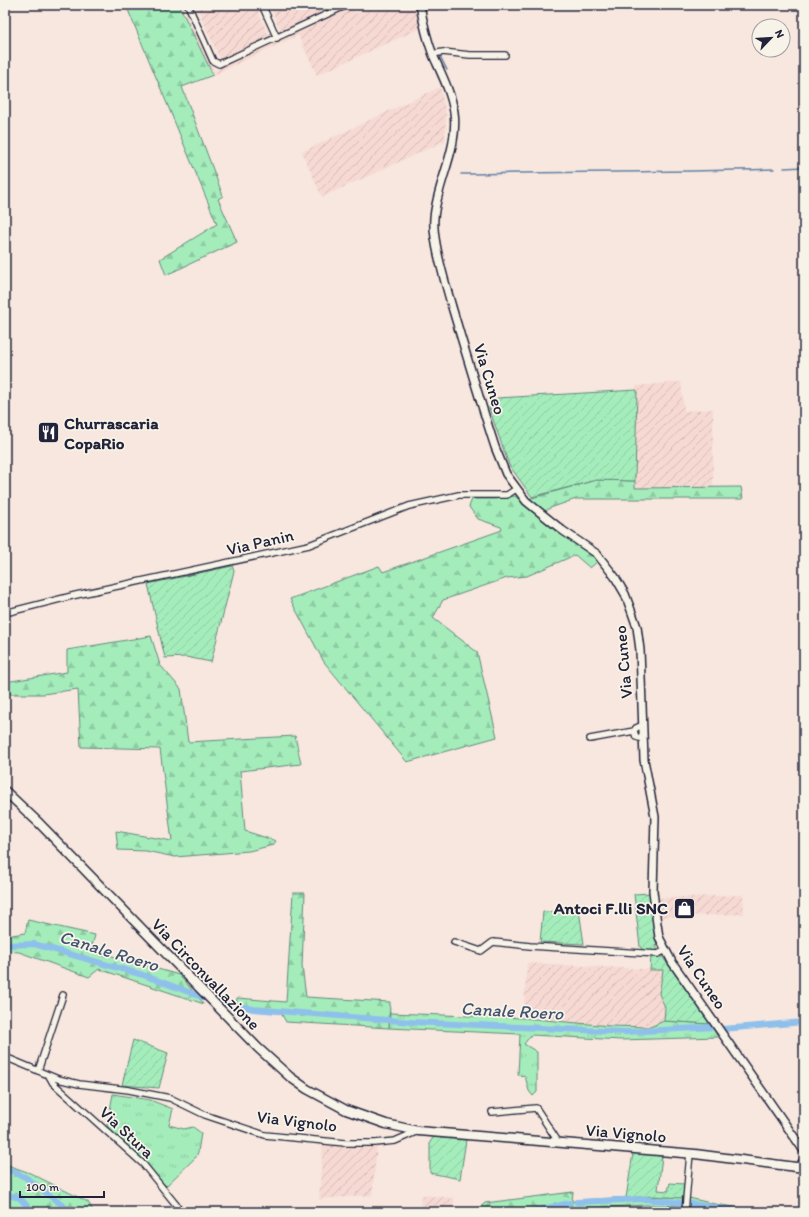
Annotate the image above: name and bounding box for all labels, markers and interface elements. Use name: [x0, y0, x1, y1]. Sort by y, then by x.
north arrow: [751, 18, 791, 58]
text: N: [772, 28, 787, 40]
street label: Via Cuneo: [470, 341, 510, 417]
place label: Churrascaria CopaRio: [64, 413, 159, 454]
restaurant icon: Churrascaria CopaRio: [36, 420, 62, 446]
street label: Via Panin: [225, 525, 295, 559]
street label: Via Cuneo: [610, 625, 636, 699]
shop icon: Antoci F.lli SNC: [671, 895, 697, 921]
place label: Antoci F.lli SNC: [553, 898, 668, 918]
street label: Via Circonvallazione: [148, 914, 264, 1034]
water label: Canale Roero: [57, 925, 162, 977]
street label: Via Cuneo: [673, 941, 731, 1013]
water label: Canale Roero: [460, 997, 565, 1025]
street label: Via Stura: [96, 1102, 159, 1162]
street label: Via Vignolo: [256, 1106, 338, 1136]
street label: Via Vignolo: [585, 1120, 667, 1146]
scale bar: [20, 1173, 104, 1199]
text: 100 m: [26, 1180, 59, 1194]

